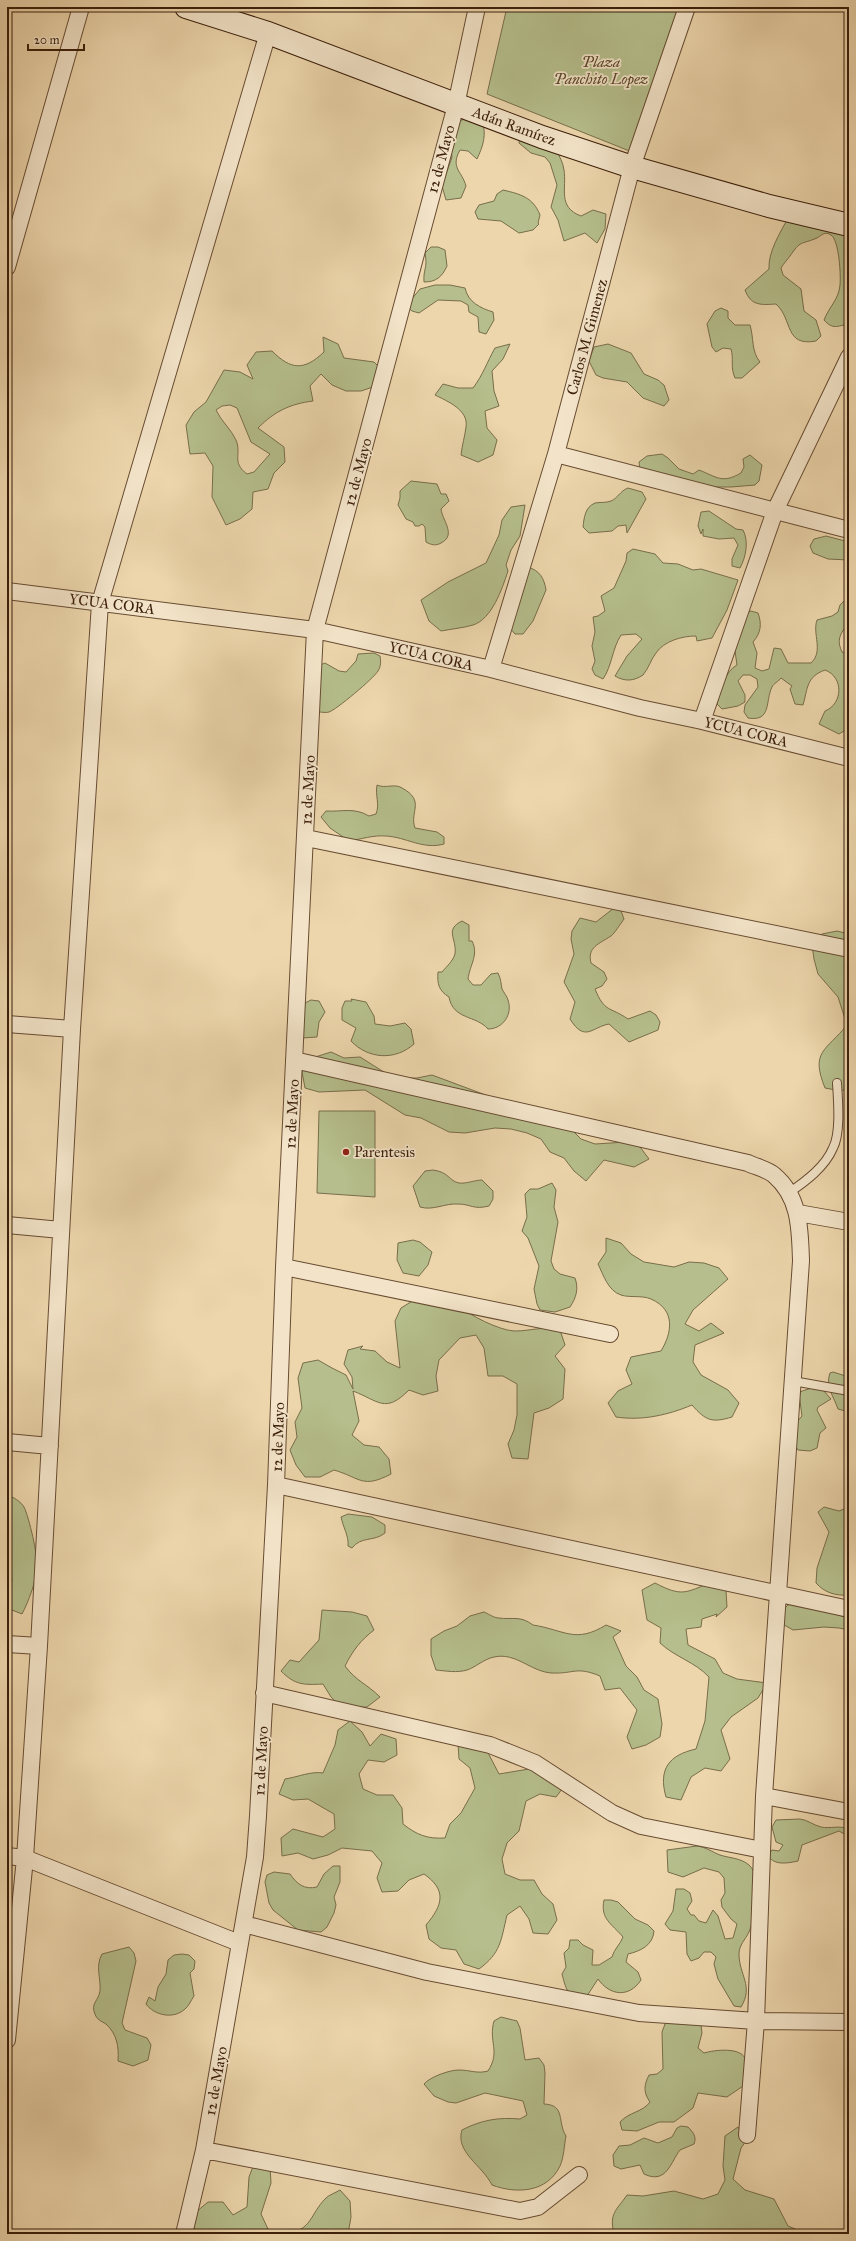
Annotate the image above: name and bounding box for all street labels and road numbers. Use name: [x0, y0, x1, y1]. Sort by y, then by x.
street label: Adán Ramírez: [469, 102, 558, 149]
street label: 12 de Mayo: [423, 123, 459, 195]
street label: Carlos M. Gimenez: [563, 277, 611, 397]
street label: 12 de Mayo: [340, 436, 376, 508]
street label: YCUA CORA: [68, 590, 156, 618]
street label: YCUA CORA: [387, 638, 475, 674]
street label: YCUA CORA: [702, 713, 790, 751]
street label: 12 de Mayo: [297, 754, 319, 825]
street label: 12 de Mayo: [281, 1078, 303, 1149]
street label: 12 de Mayo: [268, 1402, 288, 1472]
street label: 12 de Mayo: [250, 1725, 272, 1796]
street label: 12 de Mayo: [201, 2045, 231, 2117]

